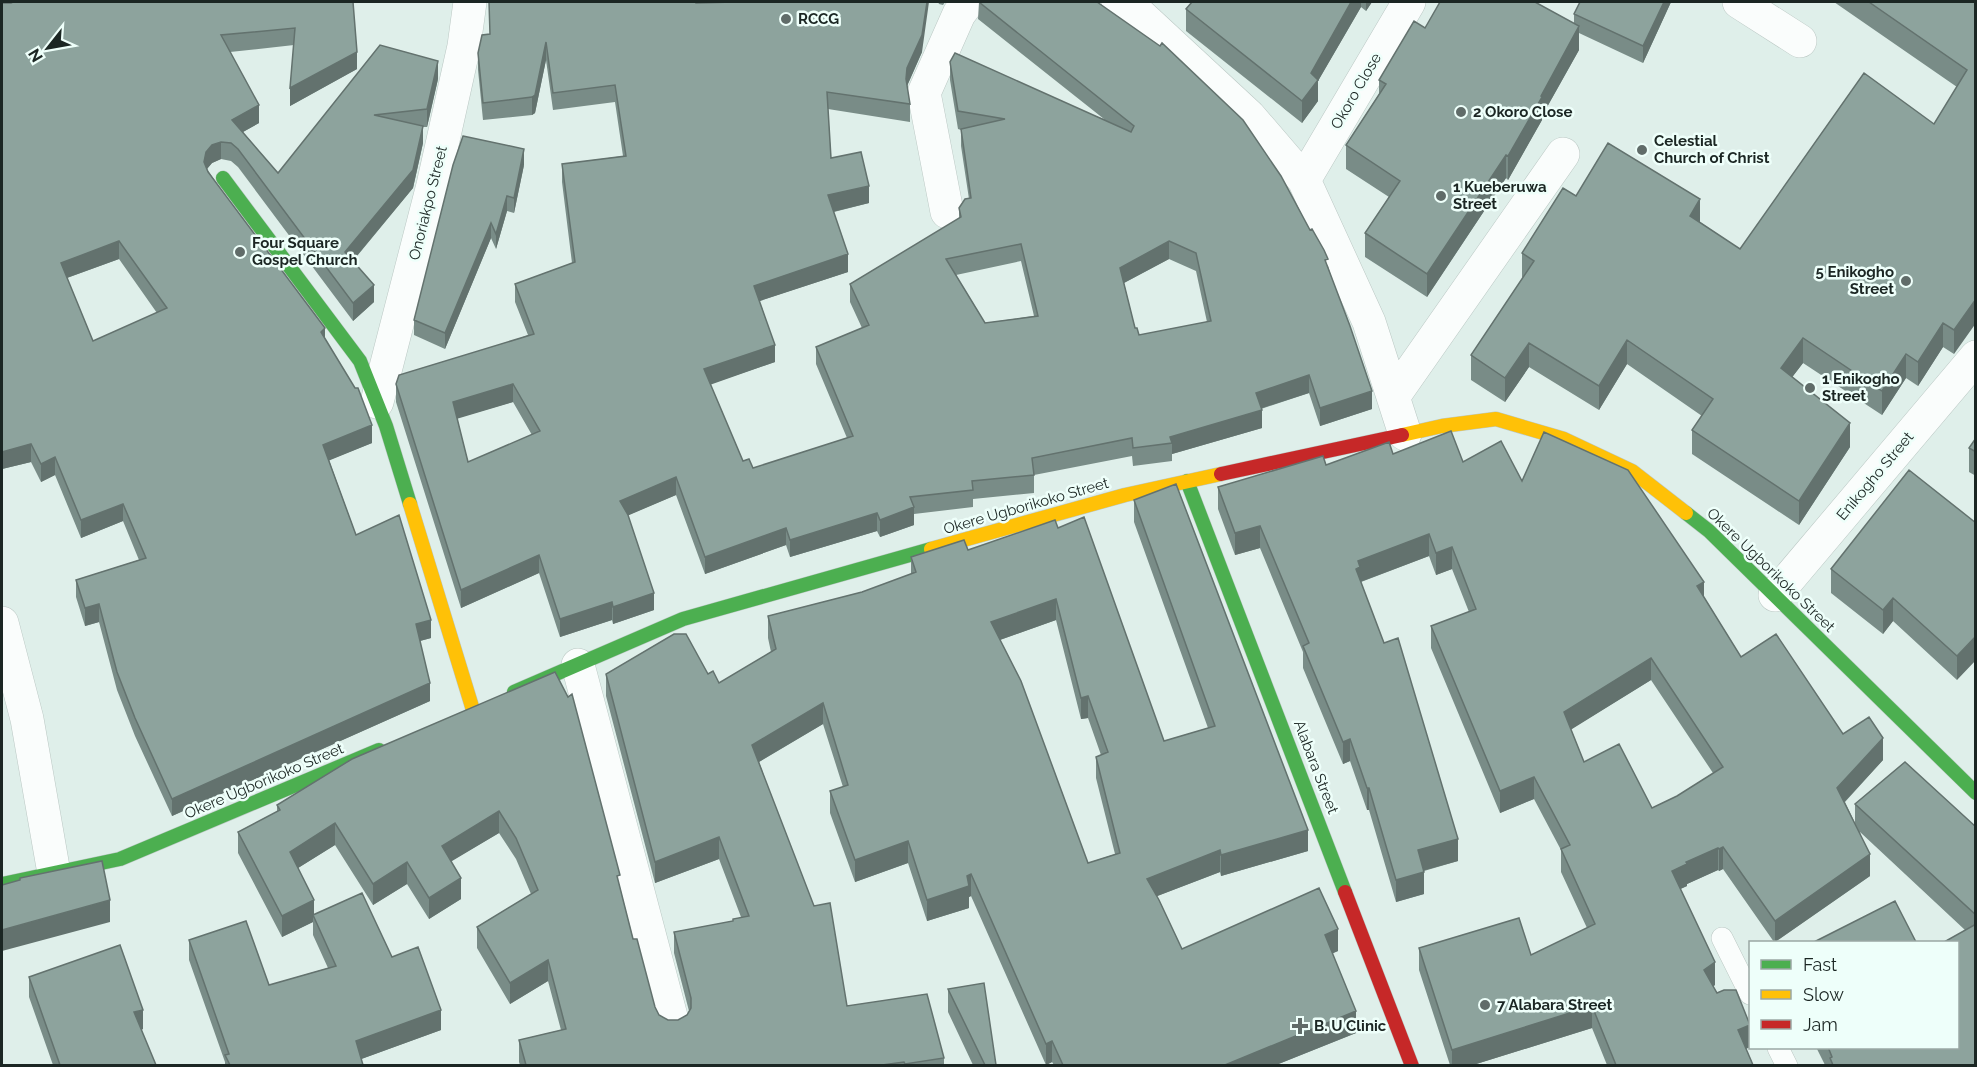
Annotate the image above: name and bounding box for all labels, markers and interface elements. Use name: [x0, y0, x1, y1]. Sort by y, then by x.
place label: RCCG: [798, 10, 839, 28]
marker: RCCG: [779, 12, 793, 26]
north arrow: [18, 18, 78, 78]
text: N: [24, 45, 47, 66]
street label: Okoro Close: [1327, 50, 1385, 132]
place label: 2 Okoro Close: [1473, 103, 1572, 121]
marker: 2 Okoro Close: [1454, 105, 1468, 119]
place label: Celestial Church of Christ: [1654, 132, 1770, 167]
marker: Celestial Church of Christ: [1635, 143, 1649, 157]
street label: Onoriakpo Street: [405, 144, 451, 262]
place label: 1 Kueberuwa Street: [1453, 178, 1547, 213]
marker: 1 Kueberuwa Street: [1434, 189, 1448, 203]
place label: Four Square Gospel Church: [252, 234, 358, 269]
marker: Four Square Gospel Church: [233, 245, 247, 259]
place label: 5 Enikogho Street: [1816, 263, 1894, 298]
marker: 5 Enikogho Street: [1899, 274, 1913, 288]
place label: 1 Enikogho Street: [1822, 370, 1900, 405]
marker: 1 Enikogho Street: [1803, 381, 1817, 395]
street label: Enikogho Street: [1833, 428, 1917, 524]
street label: Okere Ugborikoko Street: [941, 474, 1111, 538]
street label: Okere Ugborikoko Street: [1703, 504, 1839, 636]
street label: Alabara Street: [1290, 718, 1342, 816]
street label: Okere Ugborikoko Street: [182, 739, 346, 823]
legend: [1749, 941, 1959, 1049]
text: Fast: [1803, 954, 1837, 975]
text: Slow: [1803, 984, 1844, 1005]
place label: 7 Alabara Street: [1497, 996, 1612, 1014]
marker: 7 Alabara Street: [1478, 998, 1492, 1012]
text: Jam: [1803, 1014, 1838, 1035]
marker: B. U Clinic: [1291, 1017, 1309, 1035]
place label: B. U Clinic: [1314, 1017, 1387, 1035]

